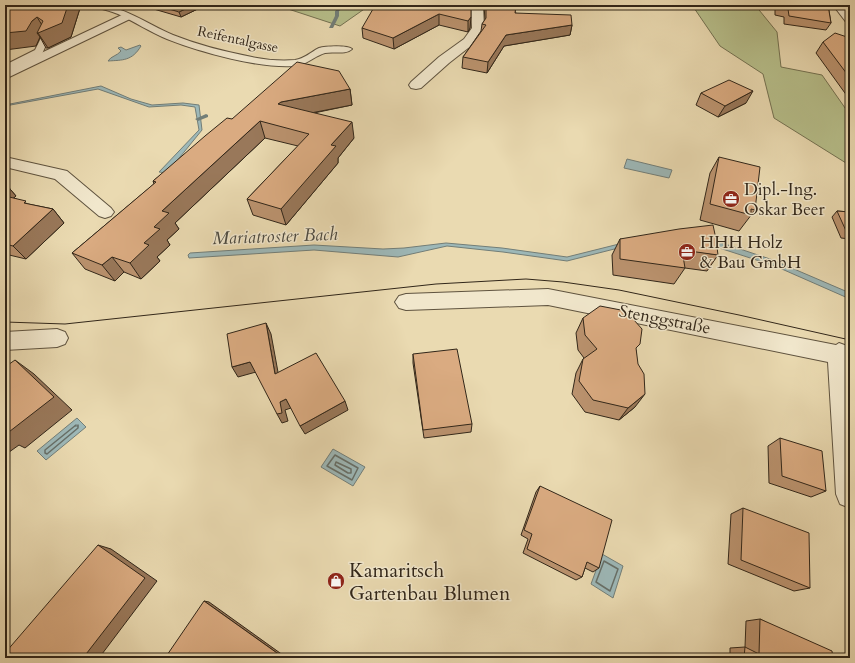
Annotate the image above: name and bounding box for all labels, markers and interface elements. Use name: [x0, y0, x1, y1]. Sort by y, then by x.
street label: Reifentalgasse: [196, 22, 280, 57]
place label: Dipl.-Ing. Oskar Beer: [744, 178, 826, 221]
office icon: Dipl.-Ing. Oskar Beer: [721, 189, 741, 209]
water label: Mariatroster Bach: [212, 222, 338, 251]
place label: HHH Holz & Bau GmbH: [700, 231, 801, 274]
office icon: HHH Holz & Bau GmbH: [677, 242, 697, 262]
street label: Stenggstraße: [617, 299, 713, 340]
place label: Kamaritsch Gartenbau Blumen: [349, 557, 511, 607]
shop icon: Kamaritsch Gartenbau Blumen: [326, 571, 346, 591]

